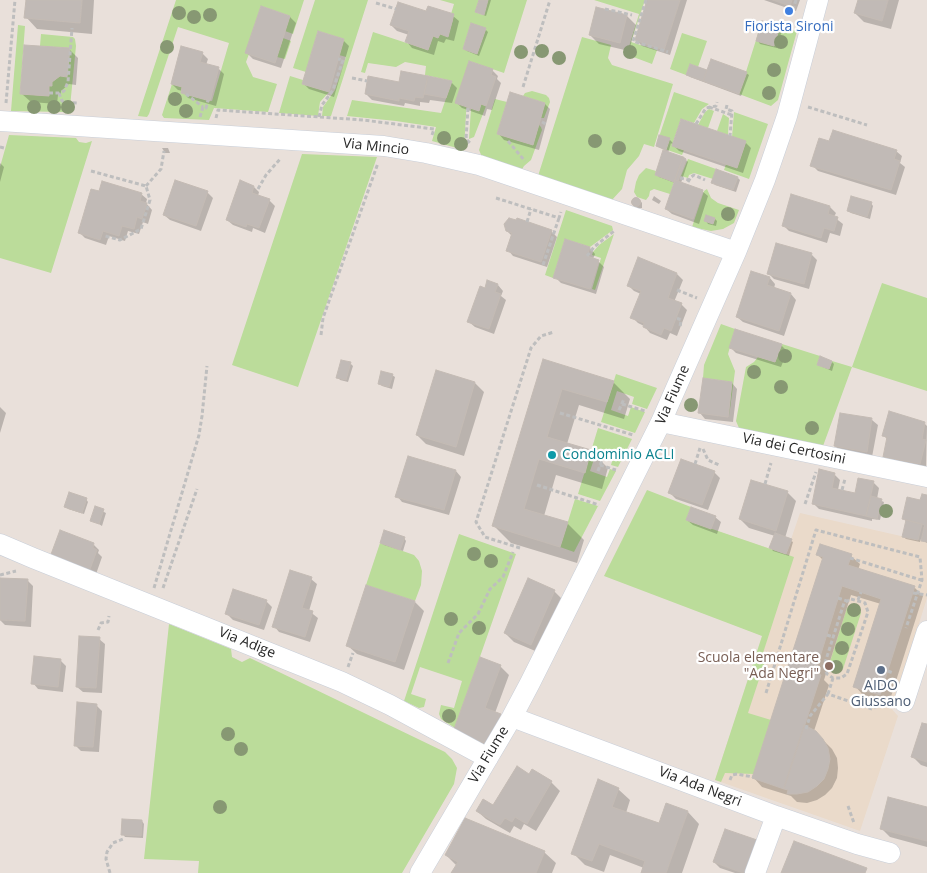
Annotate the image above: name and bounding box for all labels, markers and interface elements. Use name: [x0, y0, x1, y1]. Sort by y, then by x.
marker: Fiorista Sironi: [783, 5, 795, 17]
place label: Fiorista Sironi: [745, 19, 833, 35]
street label: Via Mincio: [342, 135, 410, 159]
street label: Via Fiume: [652, 363, 694, 427]
street label: Via dei Certosini: [741, 430, 847, 468]
place label: Condominio ACLI: [562, 447, 674, 463]
marker: Condominio ACLI: [546, 449, 558, 461]
street label: Via Adige: [216, 624, 278, 662]
place label: Scuola elementare "Ada Negri": [698, 650, 819, 682]
marker: Scuola elementare "Ada Negri": [823, 660, 835, 672]
marker: AIDO Giussano: [875, 664, 887, 676]
place label: AIDO Giussano: [851, 678, 911, 710]
street label: Via Fiume: [465, 723, 513, 787]
street label: Via Ada Negri: [656, 763, 744, 811]

